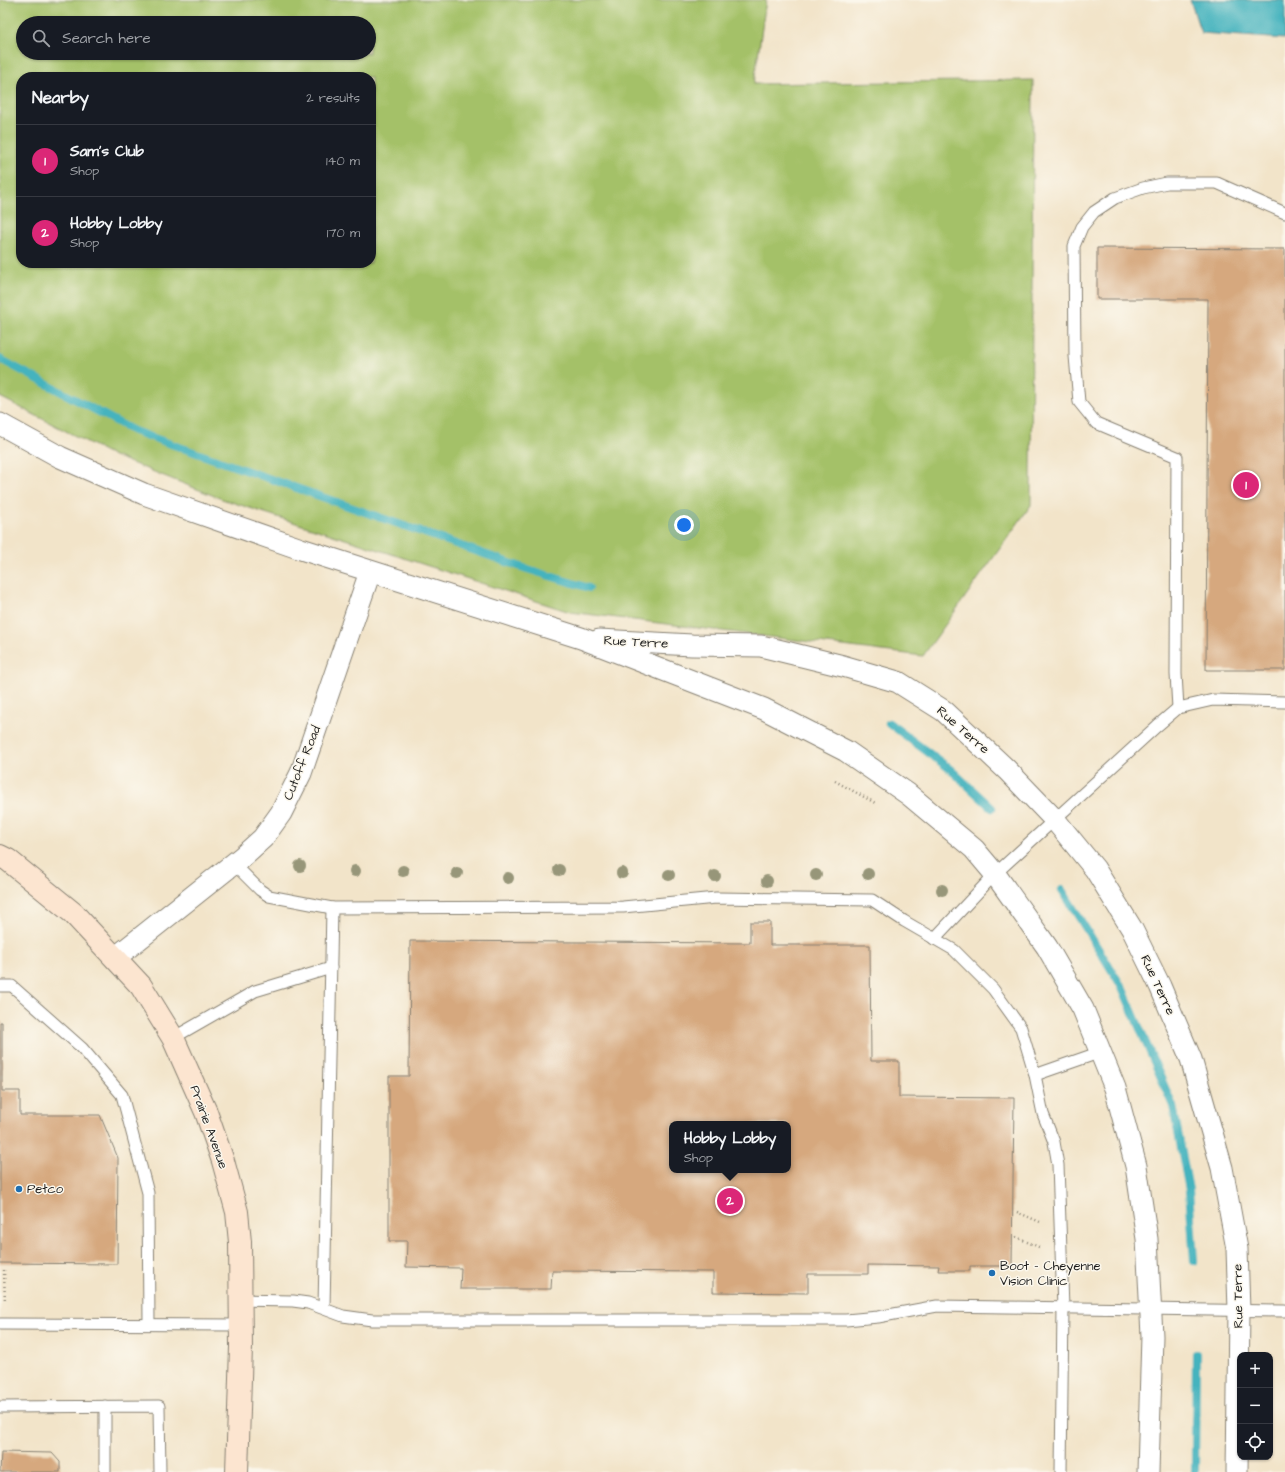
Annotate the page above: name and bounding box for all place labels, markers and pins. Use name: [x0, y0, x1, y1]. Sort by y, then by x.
pin: 1: [1233, 470, 1259, 500]
place label: Petco: [27, 1180, 64, 1198]
marker: Petco: [14, 1184, 24, 1194]
pin: 2: [717, 1186, 743, 1216]
place label: Boot - Cheyenne Vision Clinic: [1000, 1257, 1100, 1290]
marker: Boot - Cheyenne Vision Clinic: [987, 1268, 997, 1278]

